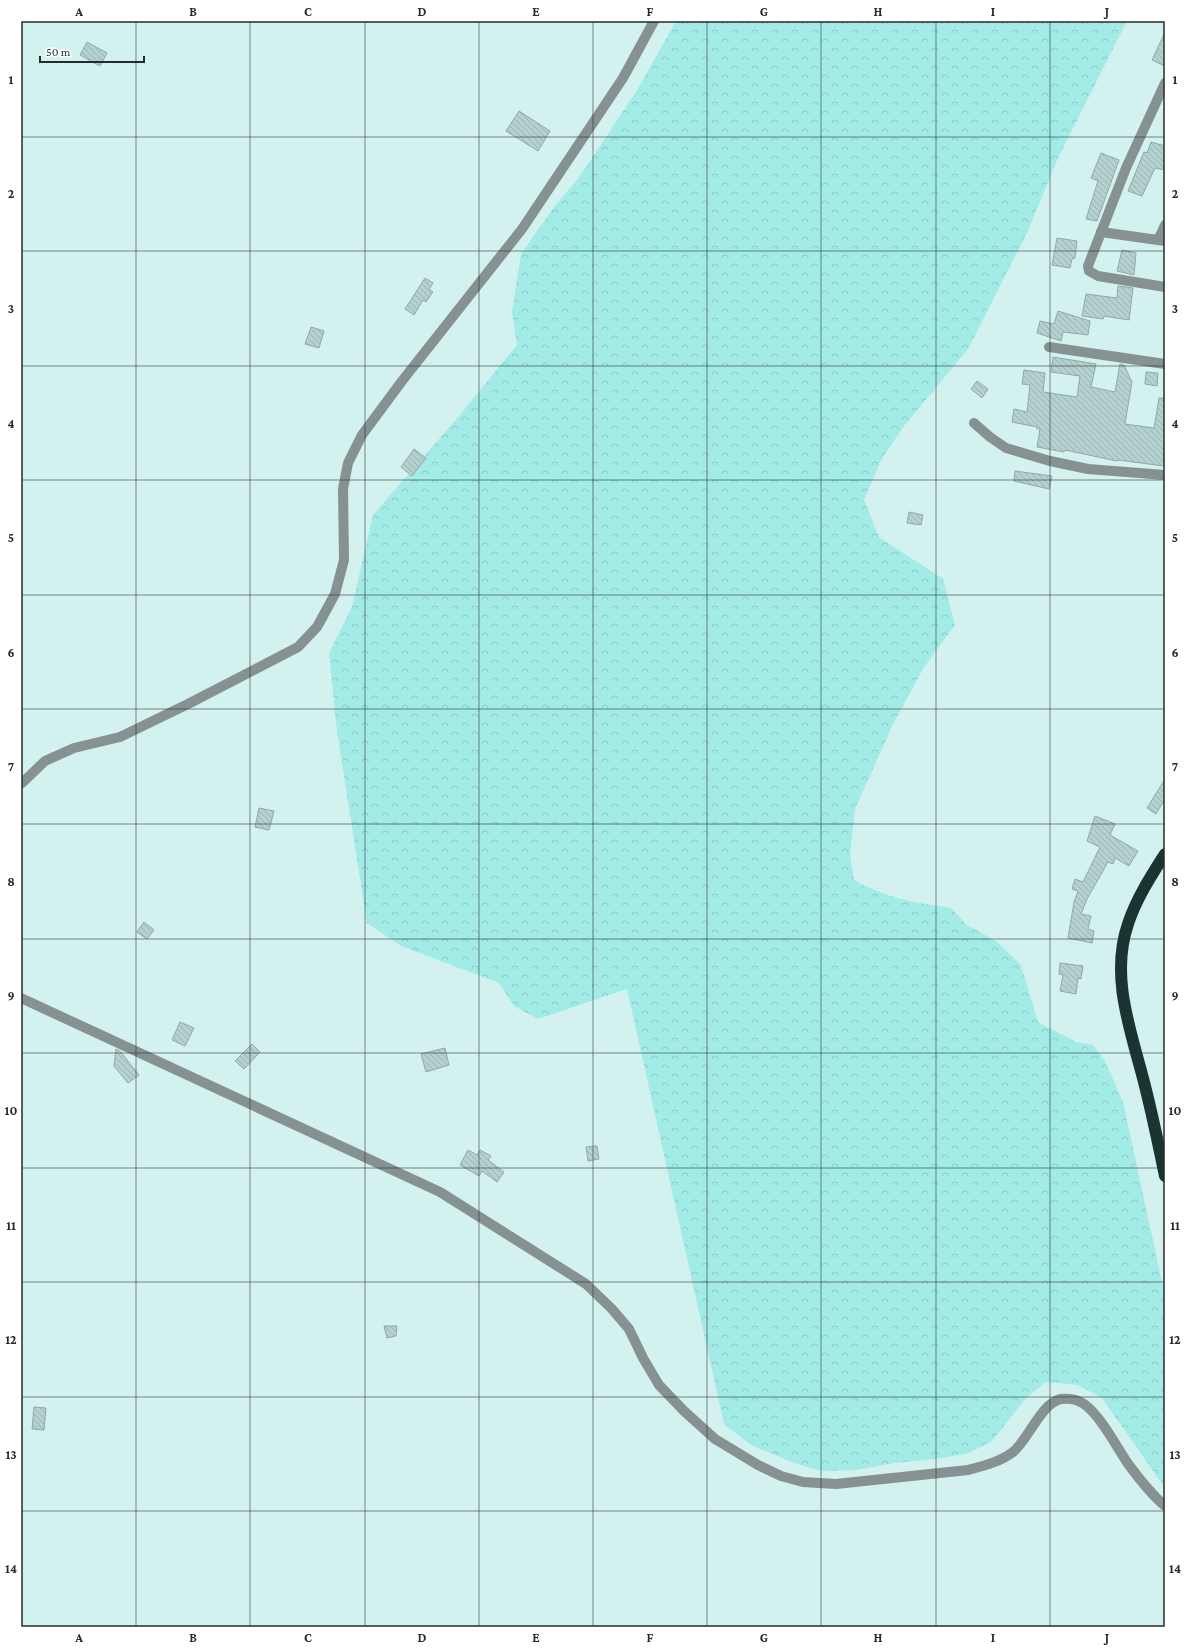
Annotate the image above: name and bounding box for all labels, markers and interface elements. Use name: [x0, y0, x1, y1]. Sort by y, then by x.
text: A: [74, 4, 83, 19]
text: B: [189, 4, 197, 19]
text: C: [304, 4, 312, 19]
text: D: [418, 4, 427, 19]
text: E: [532, 4, 540, 19]
text: F: [647, 4, 654, 19]
text: G: [760, 4, 768, 19]
text: H: [874, 4, 883, 19]
text: I: [991, 4, 995, 19]
text: J: [1103, 4, 1109, 19]
scale bar: [40, 38, 144, 64]
text: 50 m: [46, 45, 71, 59]
text: 1: [9, 72, 14, 87]
text: 1: [1173, 72, 1178, 87]
text: 2: [8, 186, 15, 201]
text: 2: [1172, 186, 1179, 201]
text: 3: [8, 301, 14, 316]
text: 3: [1172, 301, 1178, 316]
text: 4: [7, 416, 15, 431]
text: 4: [1171, 416, 1179, 431]
text: 5: [8, 530, 14, 545]
text: 5: [1172, 530, 1178, 545]
text: 6: [7, 645, 15, 660]
text: 6: [1171, 645, 1179, 660]
text: 7: [8, 759, 14, 774]
text: 7: [1172, 759, 1178, 774]
text: 8: [7, 874, 15, 889]
text: 8: [1171, 874, 1179, 889]
text: 9: [7, 988, 15, 1003]
text: 9: [1171, 988, 1179, 1003]
text: 10: [5, 1103, 17, 1118]
text: 10: [1169, 1103, 1181, 1118]
text: 11: [6, 1218, 16, 1233]
text: 11: [1170, 1218, 1180, 1233]
text: 12: [5, 1332, 17, 1347]
text: 12: [1169, 1332, 1181, 1347]
text: 13: [5, 1447, 17, 1462]
text: 13: [1169, 1447, 1181, 1462]
text: 14: [5, 1561, 17, 1576]
text: 14: [1169, 1561, 1181, 1576]
text: A: [74, 1630, 83, 1645]
text: B: [189, 1630, 197, 1645]
text: C: [304, 1630, 312, 1645]
text: D: [418, 1630, 427, 1645]
text: E: [532, 1630, 540, 1645]
text: F: [647, 1630, 654, 1645]
text: G: [760, 1630, 768, 1645]
text: H: [874, 1630, 883, 1645]
text: I: [991, 1630, 995, 1645]
text: J: [1103, 1630, 1109, 1645]

